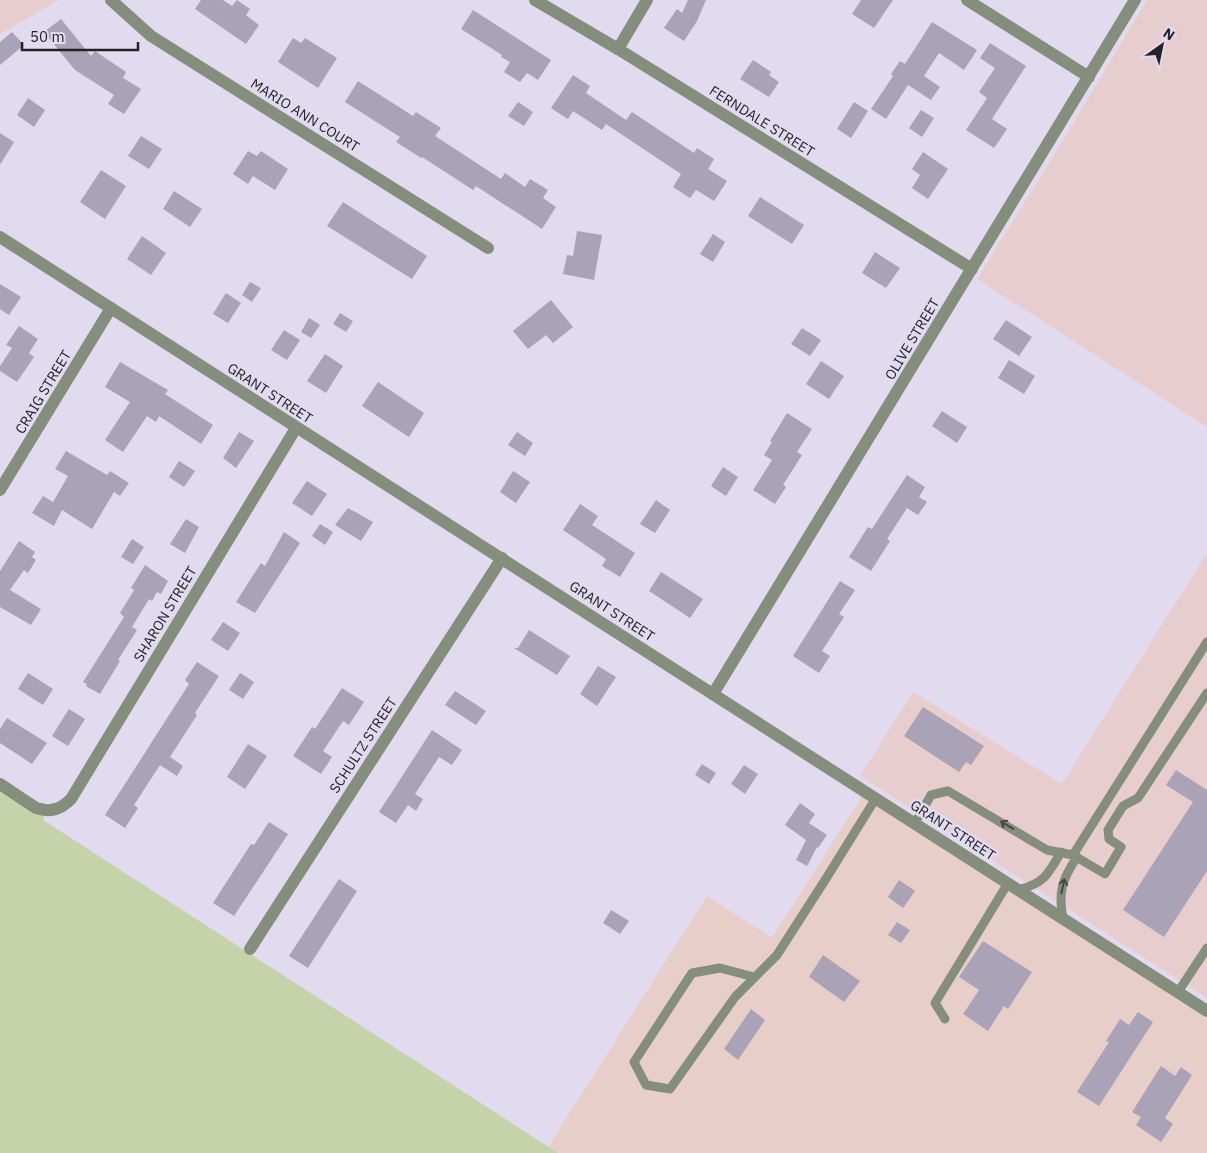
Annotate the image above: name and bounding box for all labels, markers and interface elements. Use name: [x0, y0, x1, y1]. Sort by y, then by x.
scale bar: [22, 20, 139, 52]
north arrow: [1137, 20, 1187, 70]
text: N: [1160, 24, 1178, 44]
text: 50 m: [30, 27, 65, 46]
street label: MARIO ANN COURT: [247, 74, 363, 156]
street label: FERNDALE STREET: [706, 81, 818, 161]
street label: OLIVE STREET: [881, 295, 943, 383]
street label: CRAIG STREET: [11, 347, 75, 437]
street label: GRANT STREET: [224, 359, 316, 427]
street label: SHARON STREET: [129, 563, 201, 665]
street label: GRANT STREET: [566, 577, 658, 645]
street label: SCHULTZ STREET: [325, 694, 401, 796]
street label: GRANT STREET: [907, 796, 999, 864]
one-way arrow: [1000, 820, 1014, 830]
one-way arrow: [1059, 879, 1068, 895]

